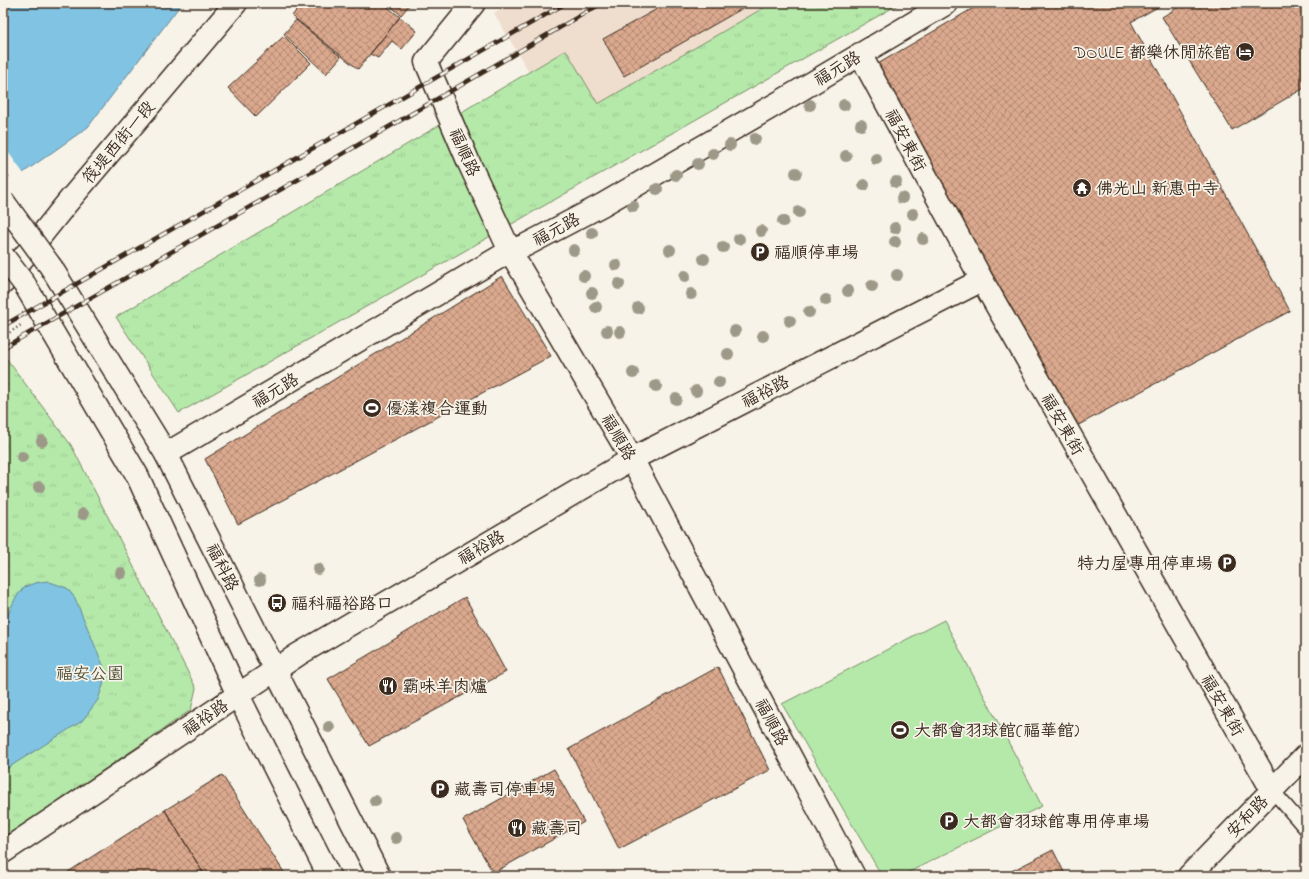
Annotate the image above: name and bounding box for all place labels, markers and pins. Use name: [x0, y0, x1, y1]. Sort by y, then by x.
place label: DOULE 都樂休閒旅館: [1073, 41, 1231, 66]
hotel icon: DOULE 都樂休閒旅館: [1234, 41, 1256, 63]
temple icon: 佛光山 新惠中寺: [1071, 177, 1093, 199]
place label: 佛光山 新惠中寺: [1096, 177, 1219, 202]
parking icon: 福順停車場: [749, 241, 771, 263]
place label: 福順停車場: [774, 241, 859, 266]
sports icon: 優漾複合運動: [361, 397, 383, 419]
place label: 優漾複合運動: [386, 397, 488, 422]
place label: 特力屋專用停車場: [1077, 552, 1213, 577]
parking icon: 特力屋專用停車場: [1216, 552, 1238, 574]
bus stop icon: 福科福裕路口: [266, 592, 288, 614]
place label: 福科福裕路口: [291, 592, 393, 617]
restaurant icon: 霸味羊肉爐: [377, 675, 399, 697]
place label: 霸味羊肉爐: [402, 675, 487, 700]
sports icon: 大都會羽球館(福華館): [889, 719, 911, 741]
place label: 大都會羽球館(福華館): [914, 719, 1079, 744]
parking icon: 藏壽司停車場: [429, 778, 451, 800]
place label: 藏壽司停車場: [454, 778, 556, 803]
parking icon: 大都會羽球館專用停車場: [938, 810, 960, 832]
place label: 大都會羽球館專用停車場: [963, 810, 1150, 835]
restaurant icon: 藏壽司: [506, 817, 528, 839]
place label: 藏壽司: [531, 817, 582, 842]

